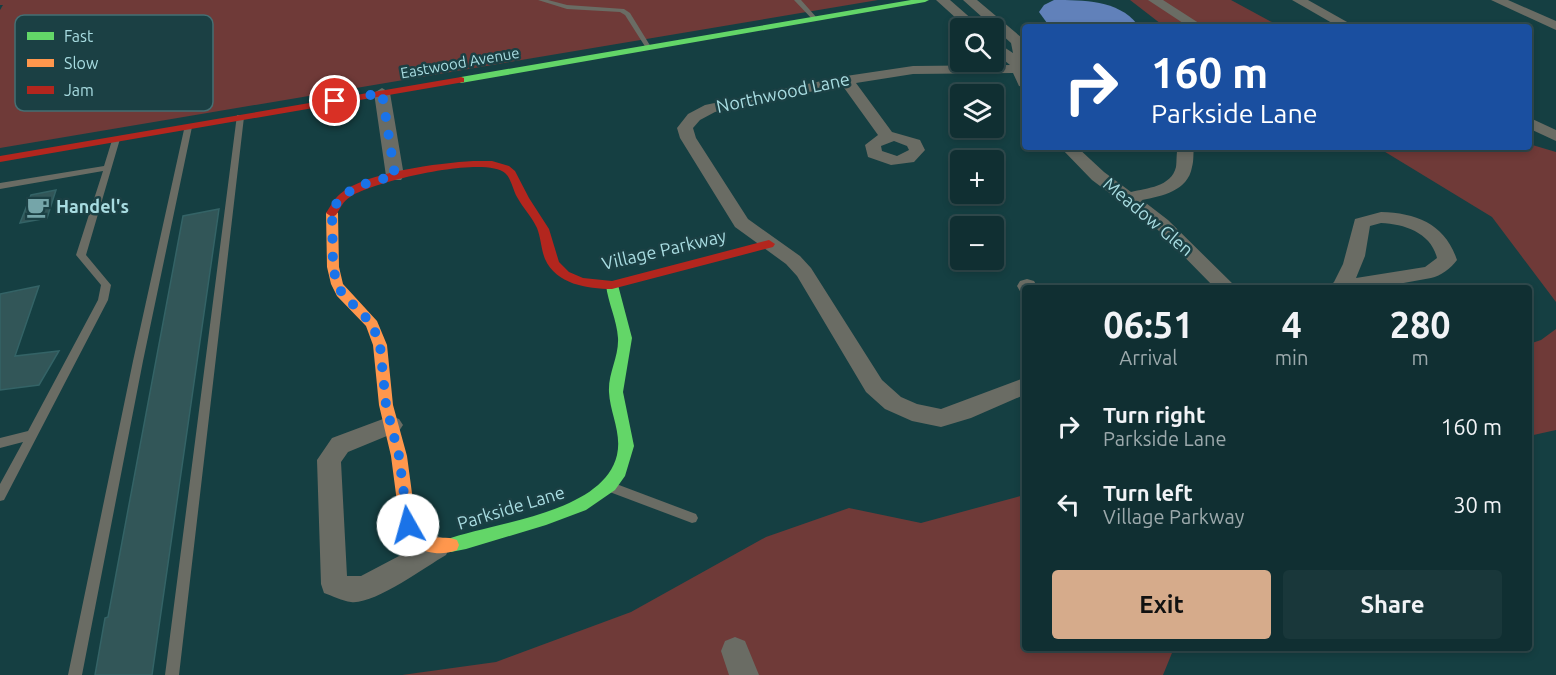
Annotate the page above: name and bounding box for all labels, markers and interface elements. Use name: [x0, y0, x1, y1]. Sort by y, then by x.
legend: [15, 15, 213, 111]
map controls: [950, 18, 1004, 270]
button: search: [950, 18, 1004, 72]
text: Fast: [64, 27, 94, 45]
street label: Eastwood Avenue: [399, 44, 521, 81]
icon: right: [1052, 48, 1130, 126]
text: 160 m: [1151, 49, 1268, 96]
text: Slow: [64, 54, 99, 72]
street label: Northwood Lane: [714, 68, 851, 116]
pin: [309, 75, 360, 126]
text: Jam: [64, 81, 94, 99]
icon: arrive: [318, 84, 351, 117]
button: layers: [950, 84, 1004, 138]
text: Parkside Lane: [1151, 98, 1318, 128]
button: +: [950, 150, 1004, 204]
street label: Meadow Glen: [1100, 173, 1198, 260]
cafe icon: Handel's: [25, 194, 51, 220]
place label: Handel's: [56, 196, 129, 216]
button: −: [950, 216, 1004, 270]
street label: Village Parkway: [600, 225, 728, 273]
text: 06:51: [1103, 304, 1193, 345]
text: 4: [1281, 304, 1302, 345]
text: 280: [1390, 304, 1451, 345]
text: Arrival: [1119, 346, 1178, 369]
text: min: [1275, 346, 1308, 369]
text: m: [1412, 346, 1429, 369]
text: Turn right: [1103, 402, 1205, 427]
icon: right: [1052, 410, 1085, 443]
text: 160 m: [1441, 414, 1502, 439]
text: Parkside Lane: [1103, 427, 1227, 450]
text: Turn left: [1103, 480, 1193, 505]
street label: Parkside Lane: [455, 481, 567, 533]
icon: left: [1052, 488, 1085, 521]
text: 30 m: [1453, 492, 1502, 517]
position arrow: [376, 493, 440, 557]
text: Village Parkway: [1103, 505, 1244, 528]
button: Exit: [1052, 570, 1271, 639]
button: Share: [1283, 570, 1502, 639]

